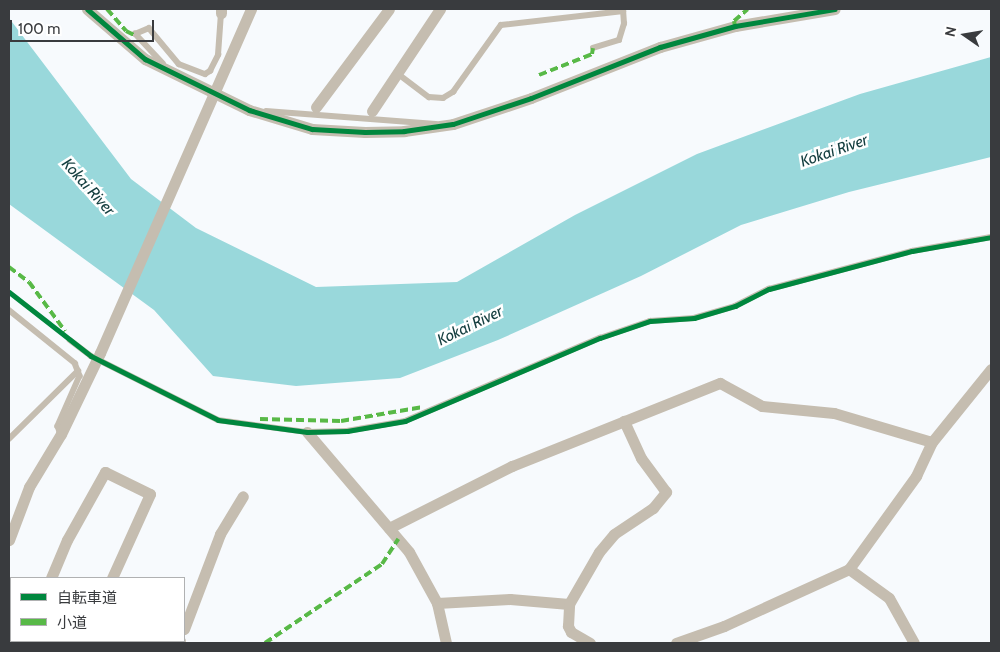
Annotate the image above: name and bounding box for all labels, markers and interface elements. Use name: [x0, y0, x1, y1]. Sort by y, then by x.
scale bar: [12, 10, 156, 42]
north arrow: [940, 10, 990, 60]
text: 100 m: [18, 20, 60, 38]
text: N: [941, 25, 960, 38]
water label: Kokai River: [798, 130, 870, 172]
water label: Kokai River: [57, 155, 119, 219]
water label: Kokai River: [434, 302, 506, 350]
legend: [10, 577, 185, 642]
text: 自転車道: [57, 589, 117, 607]
text: 小道: [57, 614, 87, 632]

